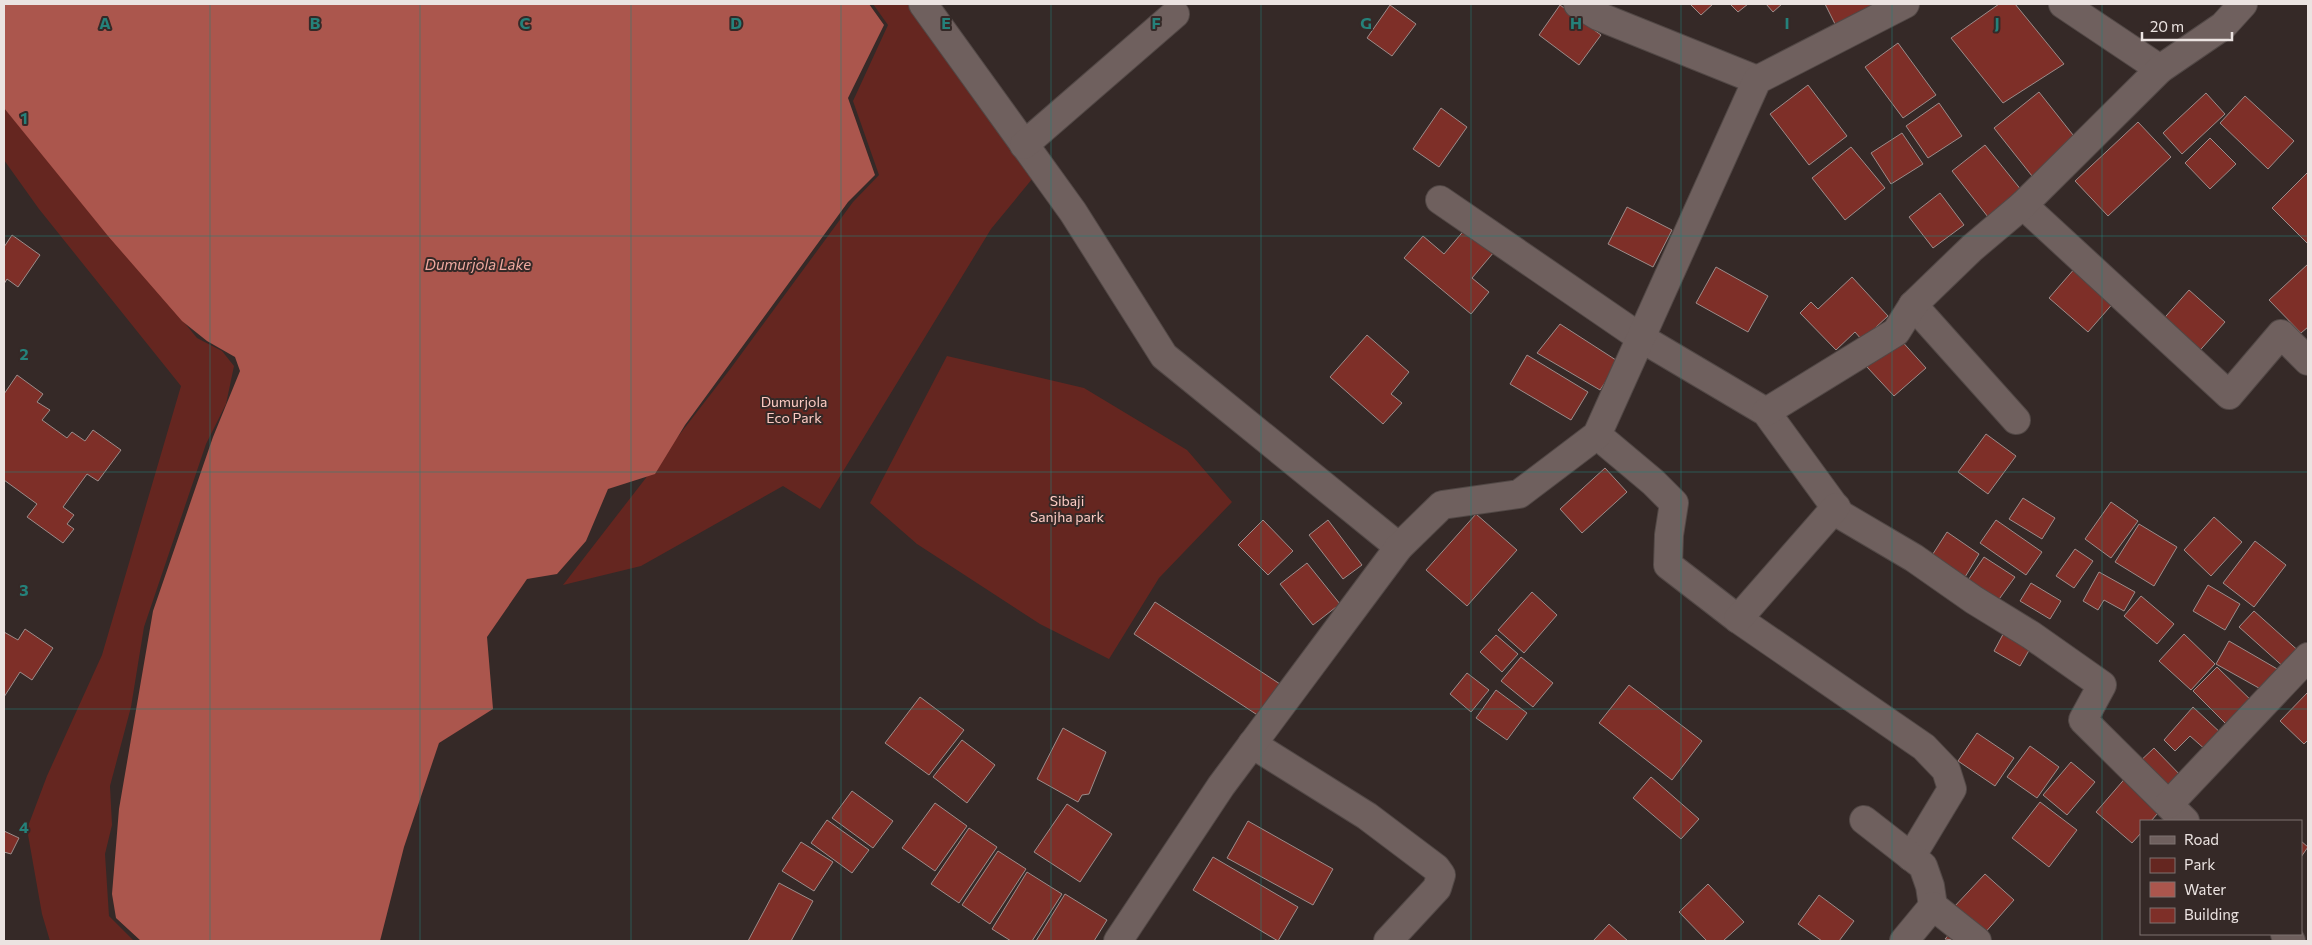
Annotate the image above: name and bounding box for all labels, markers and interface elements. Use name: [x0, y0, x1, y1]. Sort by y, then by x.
scale bar: [2142, 10, 2232, 42]
text: A: [99, 13, 111, 32]
text: B: [310, 13, 321, 32]
text: C: [520, 13, 531, 32]
text: D: [730, 13, 742, 32]
text: E: [941, 13, 951, 32]
text: F: [1151, 13, 1161, 32]
text: G: [1360, 13, 1372, 32]
text: H: [1570, 13, 1582, 32]
text: I: [1784, 13, 1790, 32]
text: J: [1994, 13, 2000, 32]
text: 20 m: [2150, 17, 2184, 35]
text: 1: [20, 108, 28, 127]
water label: Dumurjola Lake: [425, 255, 531, 273]
text: 2: [19, 344, 29, 363]
park label: Dumurjola Eco Park: [761, 393, 827, 426]
park label: Sibaji Sanjha park: [1030, 492, 1104, 525]
text: 3: [19, 580, 29, 599]
text: 4: [19, 817, 29, 836]
legend: [2140, 820, 2302, 935]
text: Road: [2184, 830, 2219, 848]
text: Park: [2184, 855, 2215, 873]
text: Water: [2184, 880, 2226, 898]
text: Building: [2184, 905, 2239, 923]

